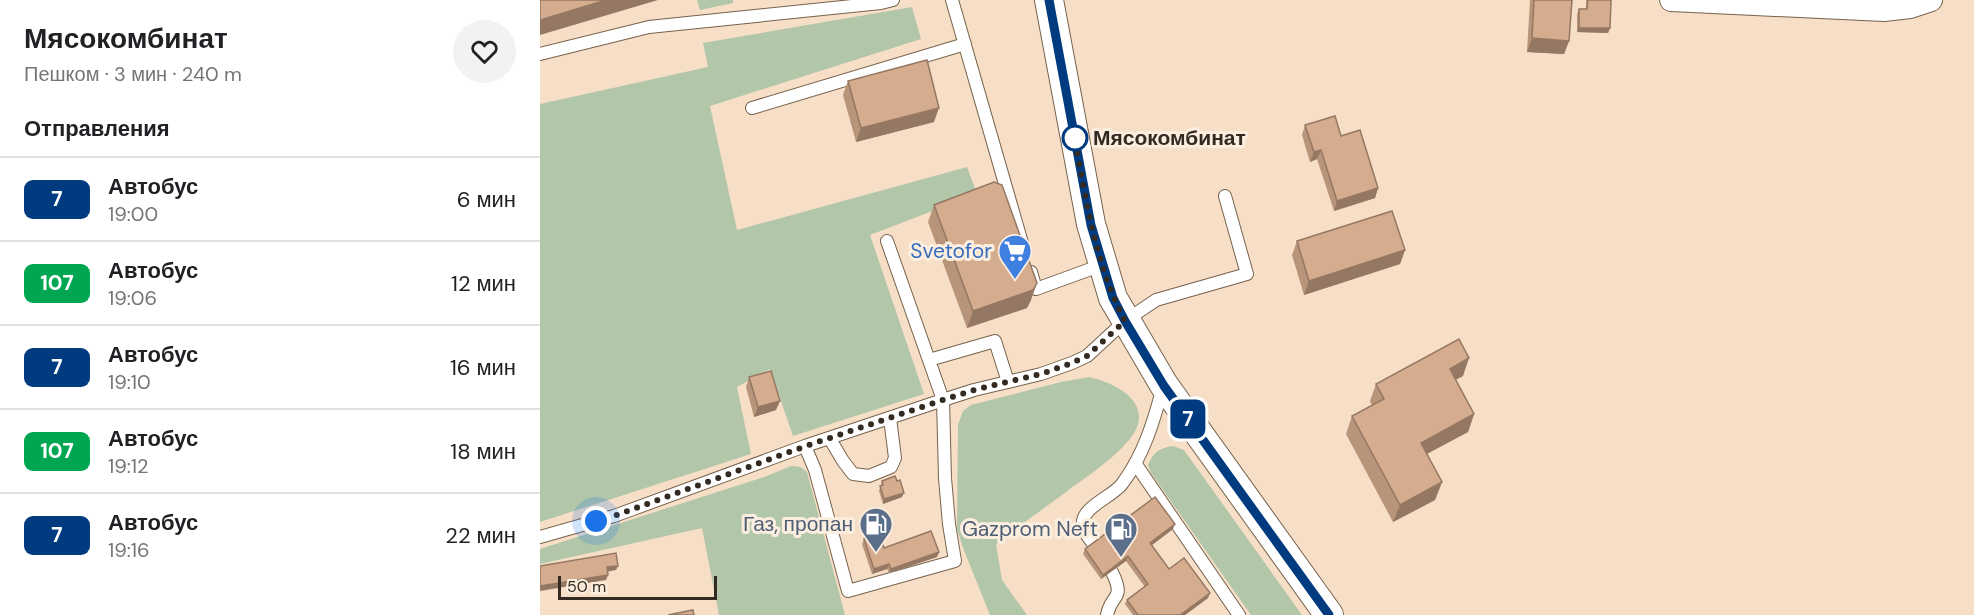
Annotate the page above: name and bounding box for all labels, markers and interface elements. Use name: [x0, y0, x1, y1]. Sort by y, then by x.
text: Мясокомбинат: [24, 20, 228, 57]
button: heart: [453, 20, 516, 83]
text: Пешком · 3 мин · 240 m: [24, 61, 242, 87]
text: Отправления: [24, 114, 170, 143]
place label: Мясокомбинат: [1093, 124, 1246, 152]
marker: Мясокомбинат: [1062, 125, 1088, 151]
text: Автобус: [108, 172, 198, 201]
text: 7: [51, 185, 63, 213]
text: 6 мин: [457, 185, 516, 214]
text: 19:00: [108, 201, 158, 227]
supermarket icon: Svetofor: [997, 233, 1033, 280]
place label: Svetofor: [910, 237, 992, 265]
text: Автобус: [108, 256, 198, 285]
text: 107: [40, 269, 74, 297]
text: 12 мин: [451, 269, 516, 298]
text: 19:06: [108, 285, 157, 311]
text: Автобус: [108, 340, 198, 369]
text: 7: [51, 353, 63, 381]
text: 16 мин: [450, 353, 516, 382]
text: 19:10: [108, 369, 151, 395]
line badge: 7: [1168, 400, 1208, 438]
text: 7: [1182, 405, 1194, 433]
text: Автобус: [108, 424, 198, 453]
text: 107: [40, 437, 74, 465]
text: 18 мин: [450, 437, 516, 466]
text: 19:12: [108, 453, 149, 479]
your location: [581, 506, 611, 536]
fuel station icon: Газ, пропан: [858, 506, 894, 553]
text: Автобус: [108, 508, 198, 537]
place label: Газ, пропан: [743, 510, 853, 538]
fuel station icon: Gazprom Neft: [1103, 511, 1139, 558]
place label: Gazprom Neft: [962, 515, 1098, 543]
text: 7: [51, 521, 63, 549]
text: 22 мин: [445, 521, 516, 550]
text: 19:16: [108, 537, 150, 563]
scale bar: [558, 573, 717, 600]
text: 50 m: [567, 576, 606, 597]

